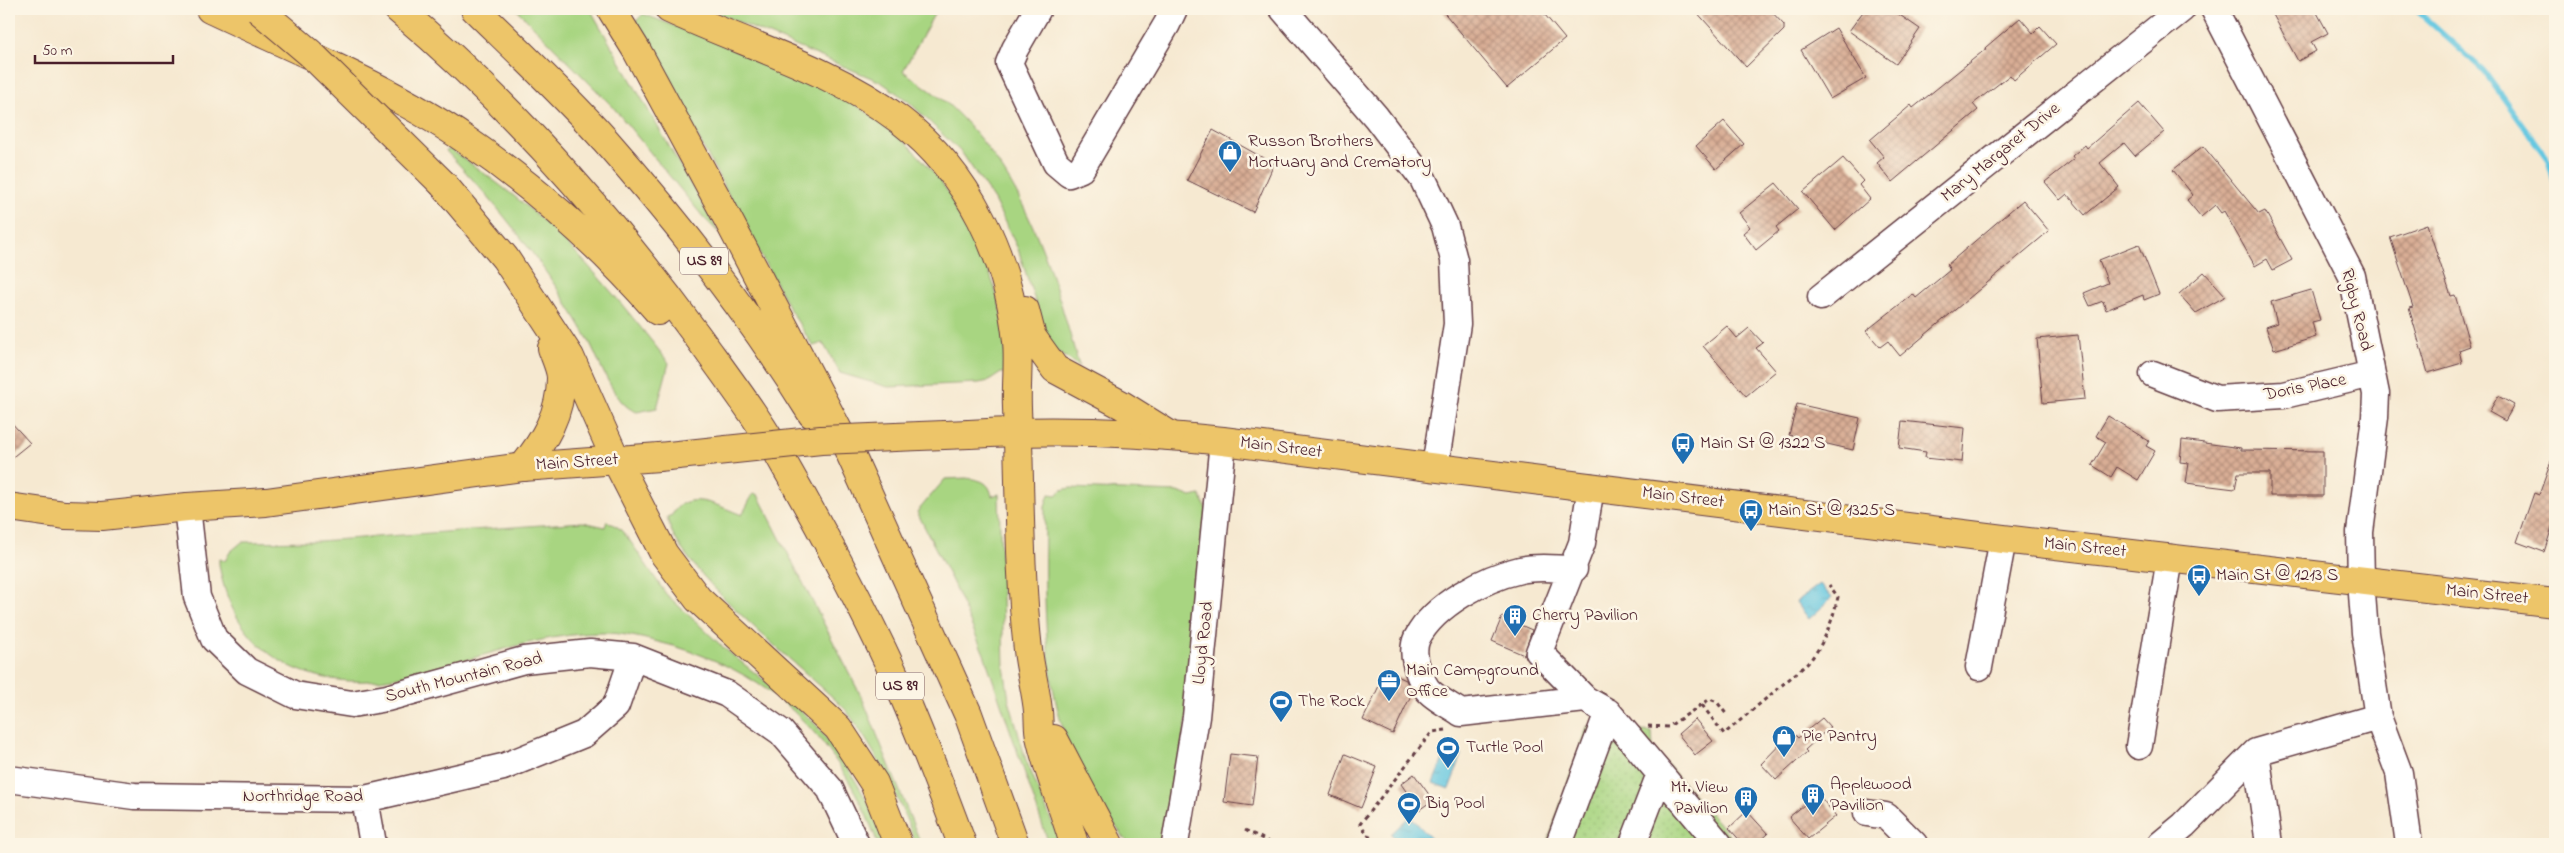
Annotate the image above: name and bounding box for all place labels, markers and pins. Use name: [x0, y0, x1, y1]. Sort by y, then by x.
place label: Russon Brothers Mortuary and Crematory: [1248, 129, 1431, 176]
shop icon: Russon Brothers Mortuary and Crematory: [1217, 139, 1243, 173]
bus stop icon: Main St @ 1322 S: [1670, 431, 1696, 465]
place label: Main St @ 1322 S: [1700, 431, 1826, 457]
bus stop icon: Main St @ 1325 S: [1738, 498, 1764, 532]
place label: Main St @ 1325 S: [1768, 498, 1895, 524]
bus stop icon: Main St @ 1213 S: [2186, 563, 2212, 597]
place label: Main St @ 1213 S: [2216, 563, 2338, 589]
building icon: Cherry Pavilion: [1502, 603, 1528, 637]
place label: Cherry Pavilion: [1532, 603, 1638, 629]
place label: Main Campground Office: [1406, 658, 1539, 705]
office icon: Main Campground Office: [1376, 668, 1402, 702]
sports icon: The Rock: [1268, 689, 1294, 723]
place label: The Rock: [1298, 689, 1365, 715]
shop icon: Pie Pantry: [1771, 724, 1797, 758]
place label: Pie Pantry: [1802, 724, 1877, 750]
sports icon: Turtle Pool: [1435, 735, 1461, 769]
place label: Turtle Pool: [1466, 735, 1543, 761]
place label: Applewood Pavilion: [1830, 772, 1912, 819]
place label: Mt. View Pavilion: [1670, 775, 1728, 822]
building icon: Applewood Pavilion: [1800, 782, 1826, 816]
building icon: Mt. View Pavilion: [1733, 785, 1759, 819]
sports icon: Big Pool: [1396, 791, 1422, 825]
place label: Big Pool: [1425, 791, 1485, 818]

